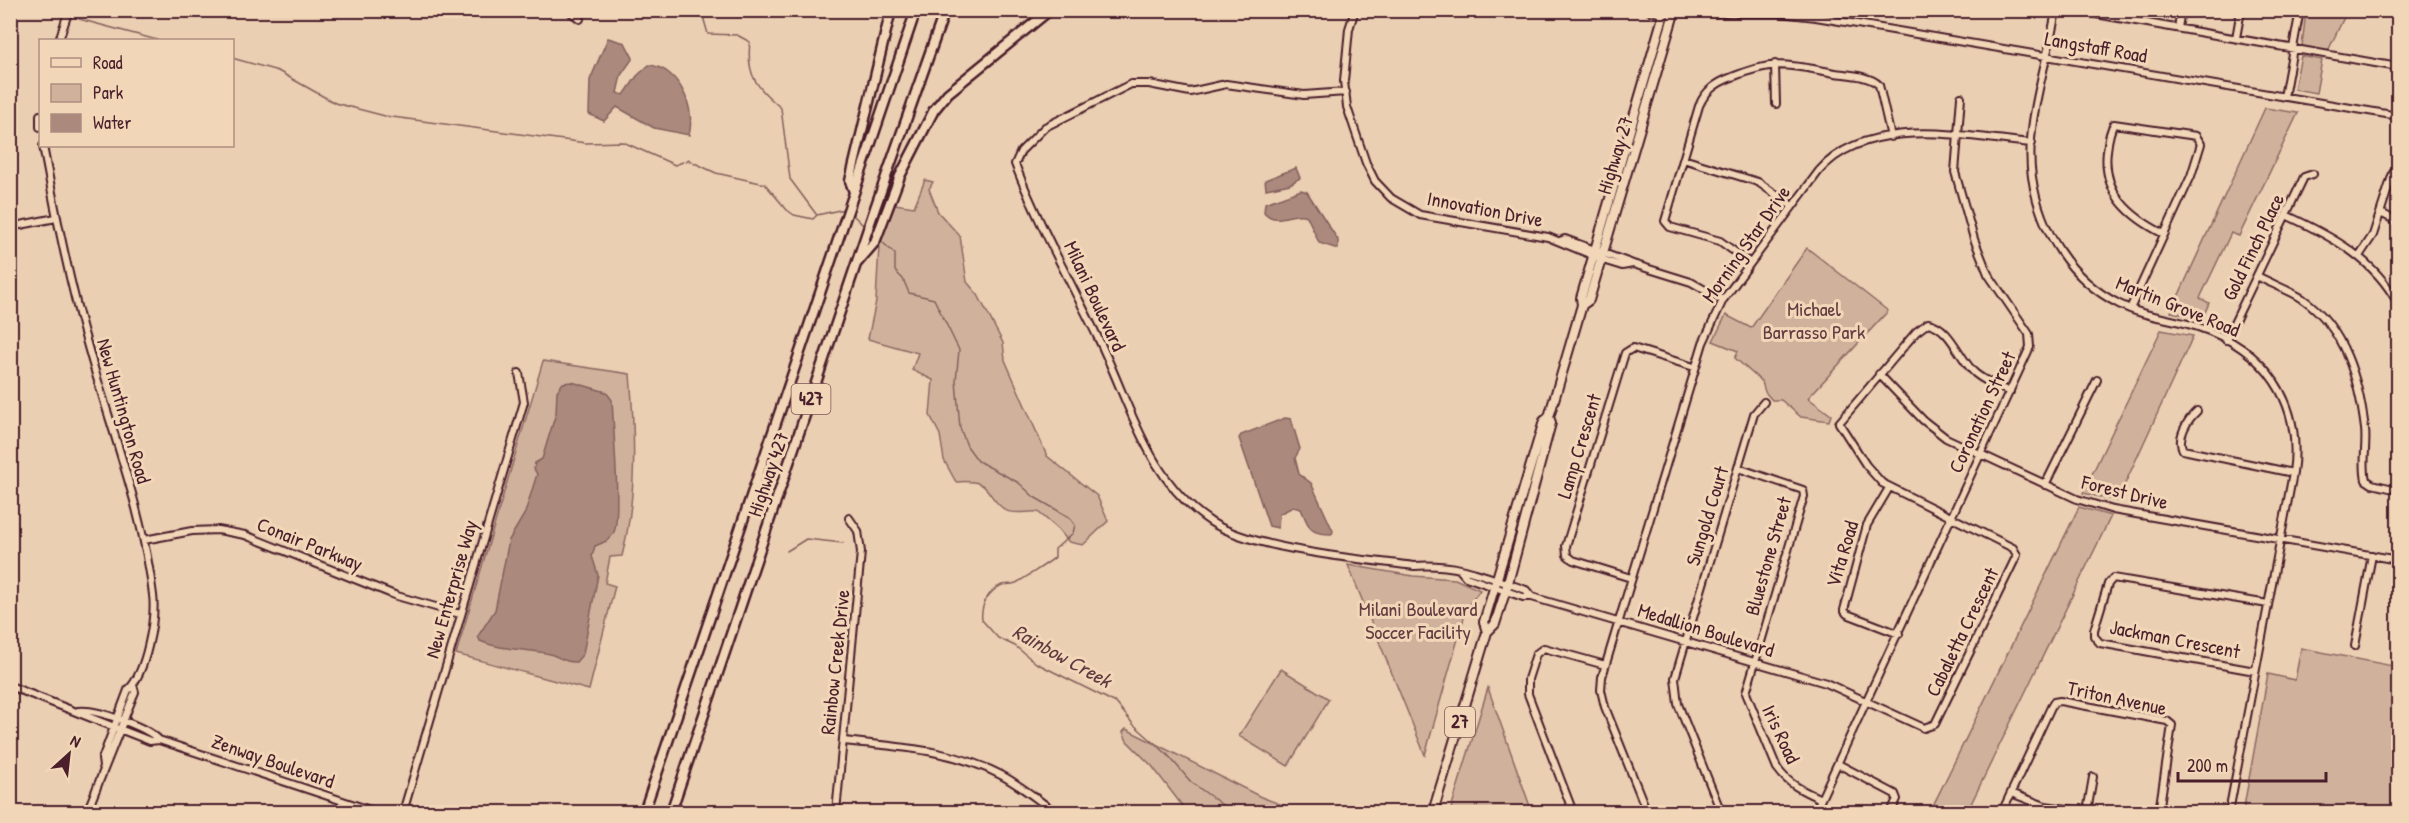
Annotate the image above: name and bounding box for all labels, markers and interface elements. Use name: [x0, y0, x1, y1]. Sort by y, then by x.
street label: Langstaff Road: [2043, 24, 2150, 69]
legend: [39, 39, 234, 147]
text: Road: [93, 50, 123, 75]
text: Park: [93, 80, 124, 105]
text: Water: [93, 110, 131, 135]
street label: Highway 27: [1590, 112, 1639, 197]
street label: Morning Star Drive: [1695, 180, 1796, 308]
street label: Innovation Drive: [1425, 184, 1545, 233]
street label: Gold Finch Place: [2215, 189, 2290, 305]
street label: Milani Boulevard: [1058, 236, 1133, 355]
street label: Martin Grove Road: [2112, 268, 2244, 343]
park label: Michael Barrasso Park: [1763, 295, 1865, 345]
street label: New Huntington Road: [91, 335, 158, 487]
street label: Coronation Street: [1942, 346, 2022, 477]
road number: 427: [792, 384, 830, 414]
street label: Lamp Crescent: [1550, 389, 1608, 501]
street label: Highway 427: [740, 428, 795, 520]
street label: Sungold Court: [1679, 462, 1735, 569]
street label: Forest Drive: [2078, 468, 2171, 515]
street label: Bluestone Street: [1738, 492, 1798, 618]
street label: Conair Parkway: [253, 510, 367, 577]
street label: New Enterprise Way: [418, 517, 483, 661]
street label: Vita Road: [1819, 517, 1864, 590]
street label: Cabaletta Crescent: [1919, 562, 2005, 701]
street label: Rainbow Creek Drive: [813, 588, 856, 736]
park label: Milani Boulevard Soccer Facility: [1359, 595, 1477, 645]
street label: Medallion Boulevard: [1635, 596, 1778, 663]
street label: Jackman Crescent: [2108, 613, 2244, 665]
water label: Rainbow Creek: [1008, 617, 1119, 696]
street label: Triton Avenue: [2065, 674, 2169, 721]
street label: Iris Road: [1756, 700, 1807, 768]
road number: 27: [1445, 707, 1475, 737]
north arrow: [39, 724, 99, 784]
street label: Zenway Boulevard: [208, 727, 338, 794]
text: N: [67, 729, 85, 753]
scale bar: [2178, 745, 2326, 783]
text: 200 m: [2187, 753, 2228, 778]

